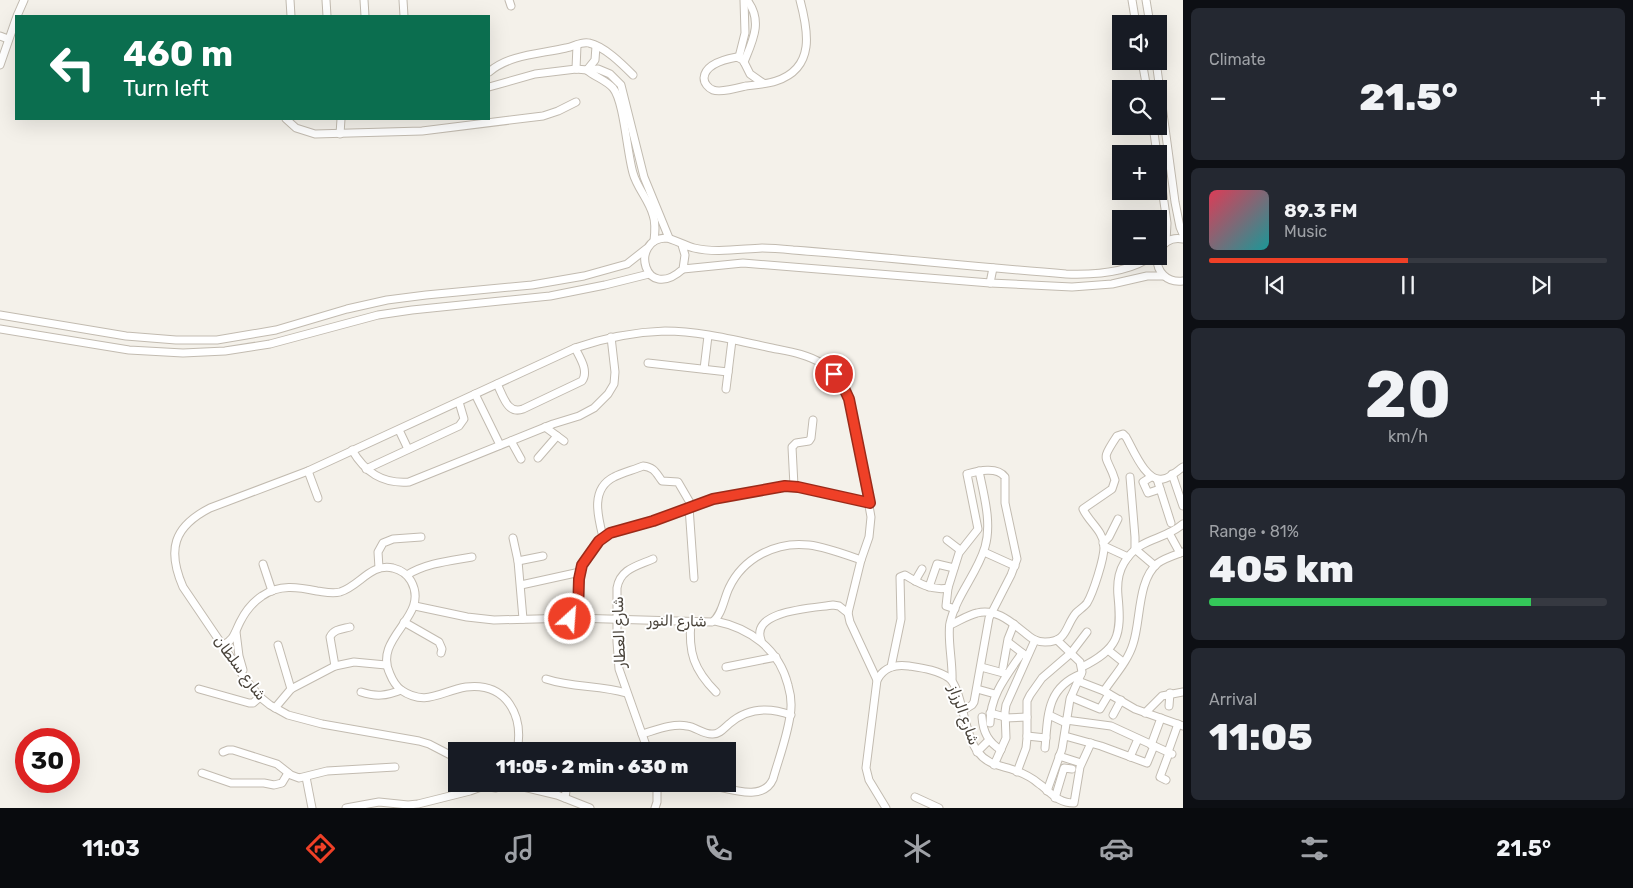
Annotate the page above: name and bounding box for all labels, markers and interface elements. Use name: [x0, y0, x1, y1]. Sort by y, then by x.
map controls: [1112, 15, 1167, 265]
button: sound: [1112, 15, 1167, 70]
text: 460 m: [123, 33, 233, 75]
icon: left: [40, 35, 105, 100]
text: Climate: [1209, 50, 1266, 69]
text: 21.5°: [1359, 74, 1458, 120]
text: Turn left: [123, 75, 209, 102]
button: search: [1112, 80, 1167, 135]
text: −: [1209, 81, 1227, 114]
text: +: [1590, 81, 1607, 114]
button: +: [1112, 145, 1167, 200]
text: 89.3 FM: [1284, 199, 1358, 222]
button: −: [1112, 210, 1167, 265]
text: Music: [1284, 222, 1327, 241]
icon: previous: [1261, 271, 1289, 299]
icon: pause: [1394, 271, 1422, 299]
icon: next: [1527, 271, 1555, 299]
pin: [813, 353, 855, 395]
text: 20: [1365, 356, 1451, 433]
icon: arrive: [820, 360, 848, 388]
text: km/h: [1388, 427, 1428, 446]
text: Range · 81%: [1209, 522, 1299, 541]
text: 405 km: [1209, 546, 1354, 592]
position arrow: [543, 592, 595, 644]
street label: شارع العطار: [609, 596, 631, 669]
street label: شارع النور: [646, 611, 707, 633]
street label: شارع سلطان: [208, 632, 270, 705]
street label: شارع الرزاز: [943, 682, 983, 748]
text: Arrival: [1209, 690, 1257, 709]
text: 11:05: [1209, 714, 1313, 760]
speed limit sign: 30: [15, 728, 80, 793]
text: 11:05 · 2 min · 630 m: [496, 755, 688, 778]
icon: directions: [303, 831, 338, 866]
icon: music: [502, 831, 537, 866]
icon: phone: [701, 831, 736, 866]
icon: climate: [900, 831, 935, 866]
icon: car: [1099, 831, 1134, 866]
icon: filters: [1297, 831, 1332, 866]
text: 11:03: [82, 835, 140, 862]
text: 21.5°: [1496, 835, 1551, 862]

